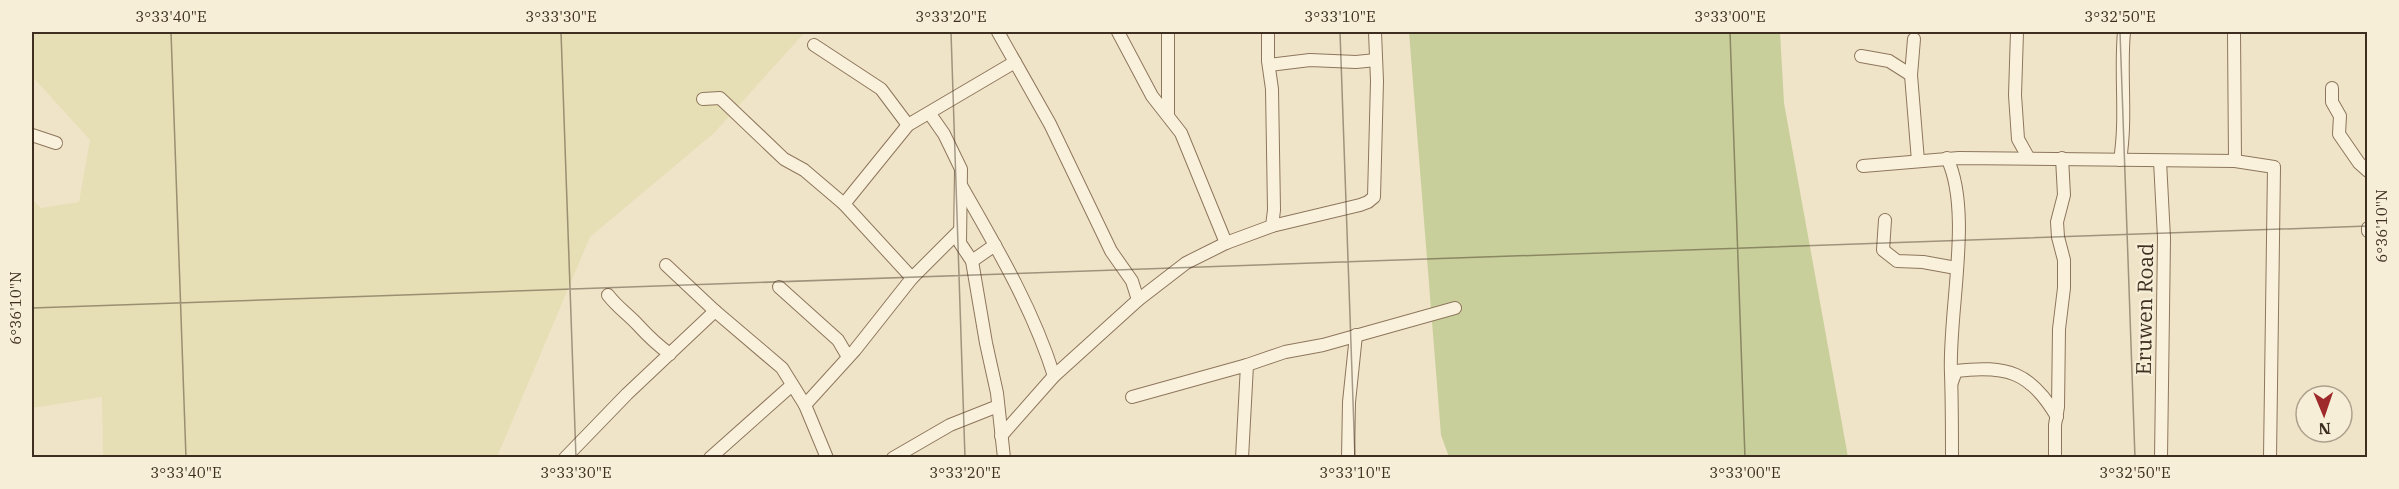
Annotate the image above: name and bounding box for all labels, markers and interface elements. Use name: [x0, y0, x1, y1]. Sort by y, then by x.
text: 3°33'40"E: [135, 7, 207, 26]
text: 3°33'30"E: [525, 7, 597, 26]
text: 3°33'20"E: [915, 7, 987, 26]
text: 3°33'10"E: [1304, 7, 1376, 26]
text: 3°33'00"E: [1694, 7, 1766, 26]
text: 3°32'50"E: [2084, 7, 2156, 26]
text: 6°36'10"N: [2372, 189, 2391, 263]
street label: Eruwen Road: [2129, 243, 2159, 375]
text: 6°36'10"N: [6, 271, 25, 345]
north arrow: [2294, 384, 2354, 444]
text: N: [2318, 419, 2331, 439]
text: 3°33'40"E: [150, 463, 222, 482]
text: 3°33'30"E: [540, 463, 612, 482]
text: 3°33'20"E: [929, 463, 1001, 482]
text: 3°33'10"E: [1319, 463, 1391, 482]
text: 3°33'00"E: [1709, 463, 1781, 482]
text: 3°32'50"E: [2099, 463, 2171, 482]

